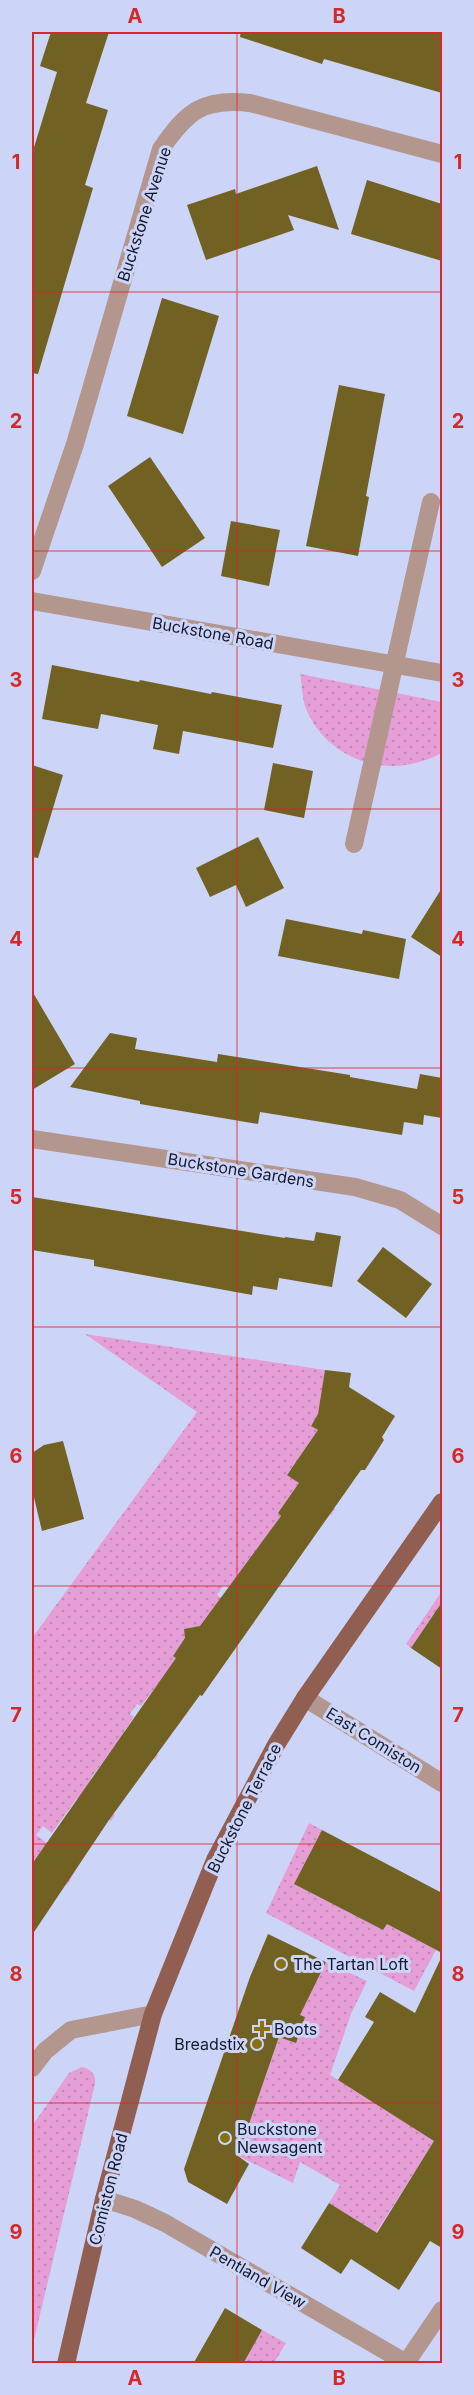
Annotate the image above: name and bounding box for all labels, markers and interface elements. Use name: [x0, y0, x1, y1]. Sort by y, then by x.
text: A: [128, 4, 143, 28]
text: B: [332, 4, 346, 28]
street label: Buckstone Avenue: [113, 144, 175, 284]
text: 1: [12, 150, 20, 174]
text: 1: [454, 150, 462, 174]
text: 2: [10, 409, 22, 433]
text: 2: [452, 409, 464, 433]
street label: Buckstone Road: [151, 612, 275, 654]
text: 3: [10, 668, 22, 692]
text: 3: [452, 668, 464, 692]
text: 4: [9, 927, 23, 951]
text: 4: [451, 927, 465, 951]
street label: Buckstone Gardens: [166, 1149, 316, 1191]
text: 5: [10, 1185, 22, 1209]
text: 5: [452, 1185, 464, 1209]
text: 6: [10, 1444, 23, 1468]
text: 6: [452, 1444, 465, 1468]
text: 7: [10, 1703, 22, 1727]
street label: East Comiston: [323, 1703, 425, 1777]
text: 7: [452, 1703, 464, 1727]
street label: Buckstone Terrace: [203, 1740, 285, 1876]
place label: The Tartan Loft: [293, 1954, 409, 1974]
marker: The Tartan Loft: [274, 1957, 288, 1971]
text: 8: [9, 1962, 23, 1986]
text: 8: [451, 1962, 465, 1986]
place label: Boots: [274, 2019, 317, 2039]
marker: Boots: [255, 2022, 269, 2036]
place label: Breadstix: [174, 2034, 245, 2054]
marker: Breadstix: [250, 2037, 264, 2051]
place label: Buckstone Newsagent: [237, 2119, 322, 2157]
street label: Comiston Road: [84, 2131, 132, 2247]
marker: Buckstone Newsagent: [218, 2131, 232, 2145]
text: 9: [10, 2220, 23, 2244]
text: 9: [452, 2220, 465, 2244]
street label: Pentland View: [206, 2241, 310, 2313]
text: A: [128, 2366, 143, 2390]
text: B: [332, 2366, 346, 2390]

